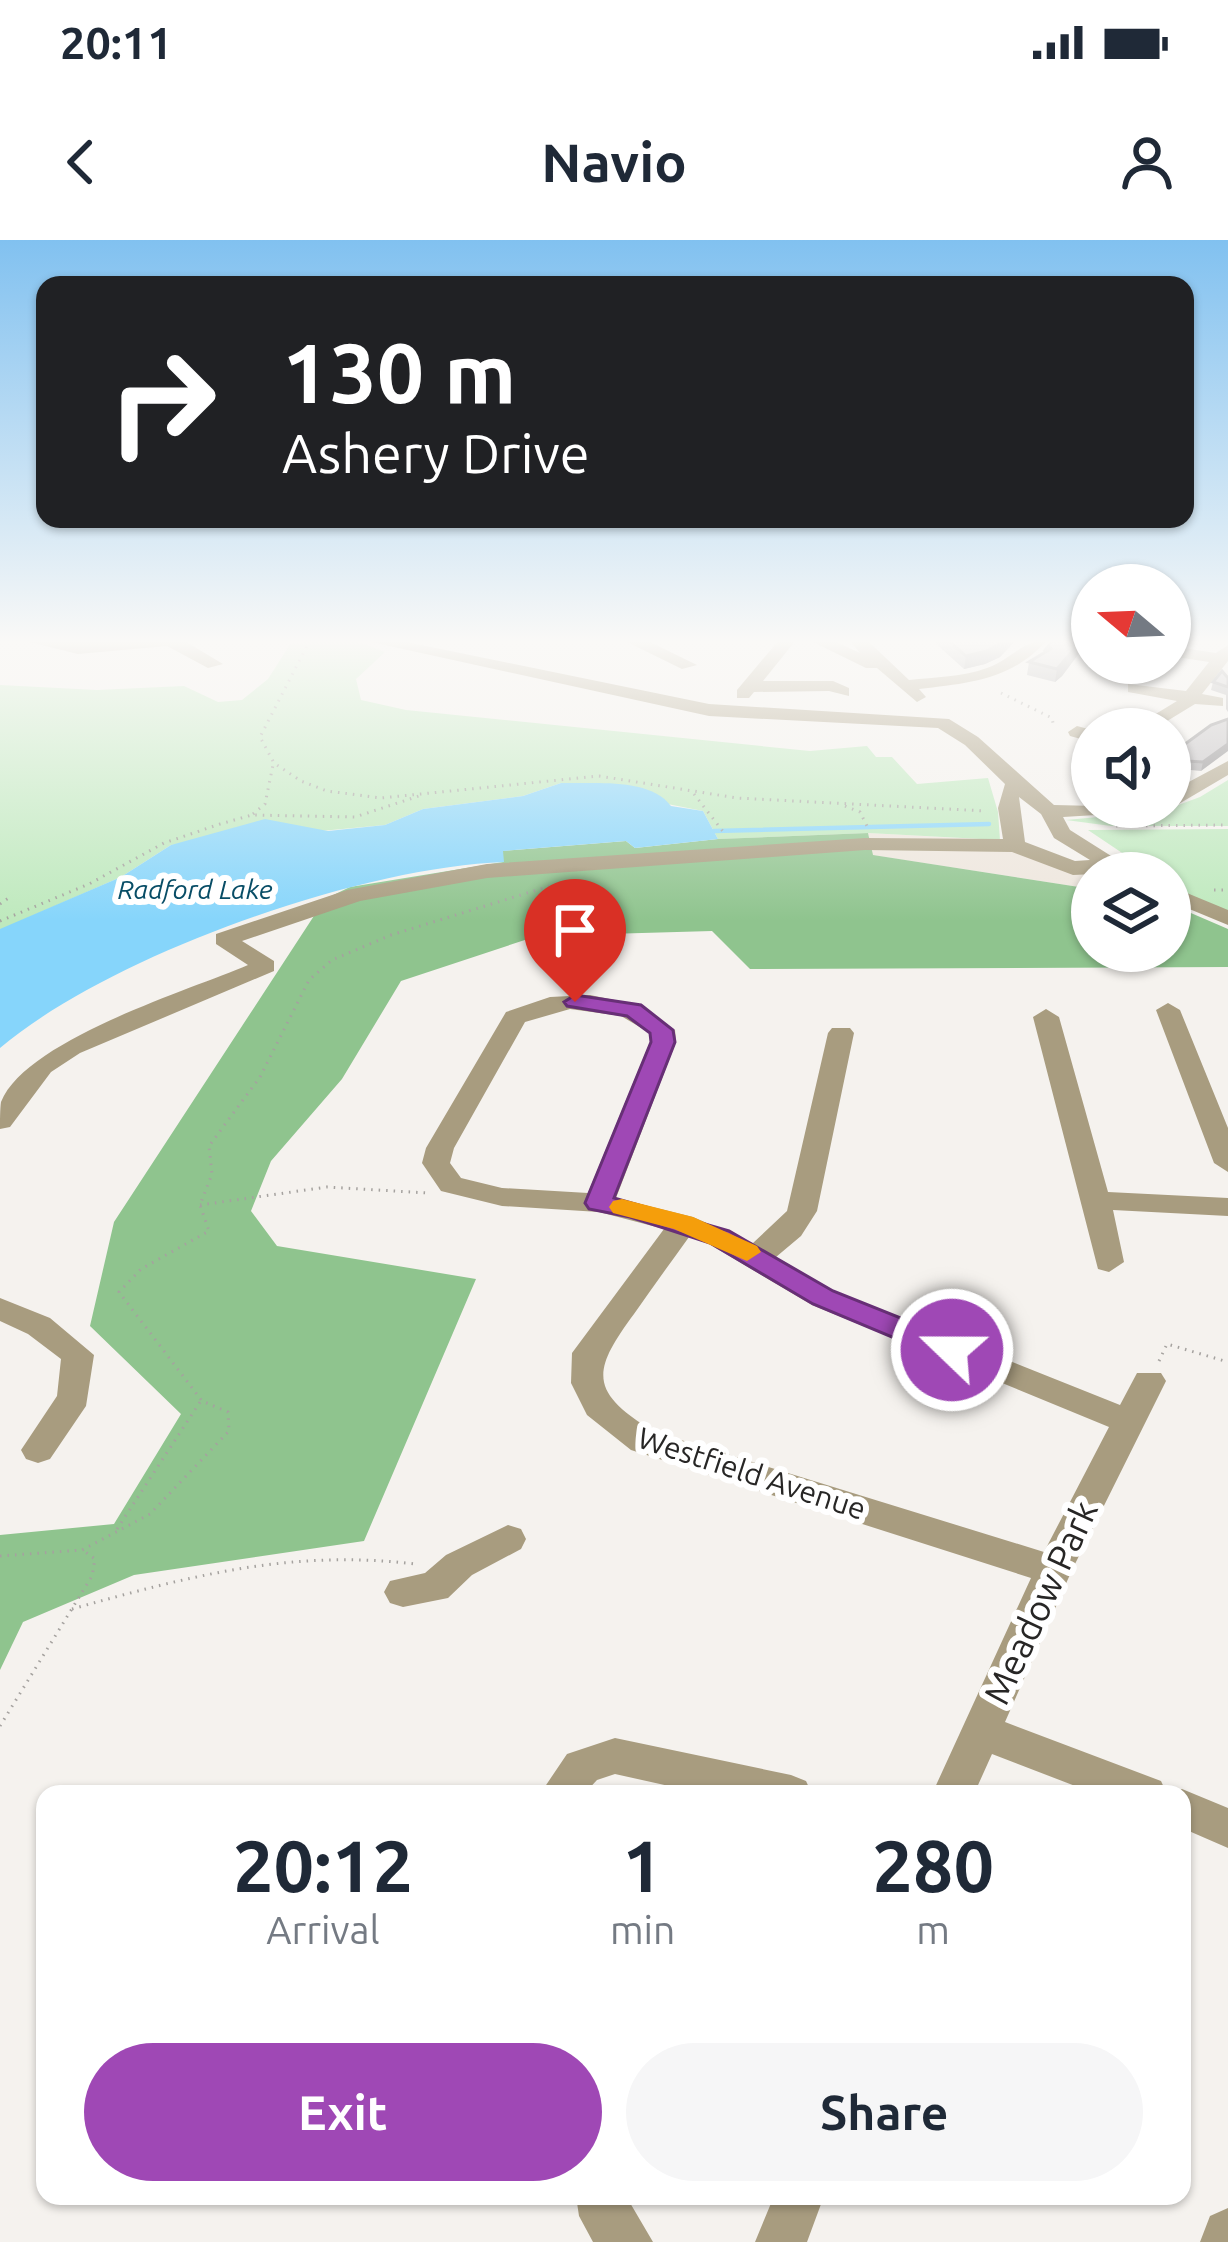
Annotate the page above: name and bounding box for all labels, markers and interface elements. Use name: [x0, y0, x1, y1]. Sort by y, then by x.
text: 20:11: [60, 17, 173, 68]
icon: back: [48, 129, 114, 195]
icon: person: [1114, 129, 1180, 195]
text: Navio: [541, 132, 687, 192]
icon: right: [84, 324, 240, 480]
text: 130 m: [282, 325, 516, 419]
text: Ashery Drive: [282, 423, 590, 483]
north arrow: [1071, 564, 1191, 684]
map controls: [1071, 564, 1191, 972]
button: sound: [1071, 708, 1191, 828]
button: layers: [1071, 852, 1191, 972]
water label: Radford Lake: [117, 874, 273, 904]
pin: [524, 879, 626, 1002]
icon: arrive: [542, 897, 608, 963]
position arrow: [889, 1287, 1015, 1413]
street label: Westfield Avenue: [634, 1420, 870, 1526]
street label: Meadow Park: [975, 1494, 1105, 1710]
text: 20:12: [233, 1825, 413, 1906]
text: 1: [622, 1825, 663, 1906]
text: 280: [872, 1825, 994, 1906]
text: Arrival: [266, 1908, 380, 1951]
text: min: [610, 1908, 675, 1951]
text: m: [916, 1908, 950, 1951]
button: Exit: [84, 2043, 602, 2181]
button: Share: [626, 2043, 1143, 2181]

